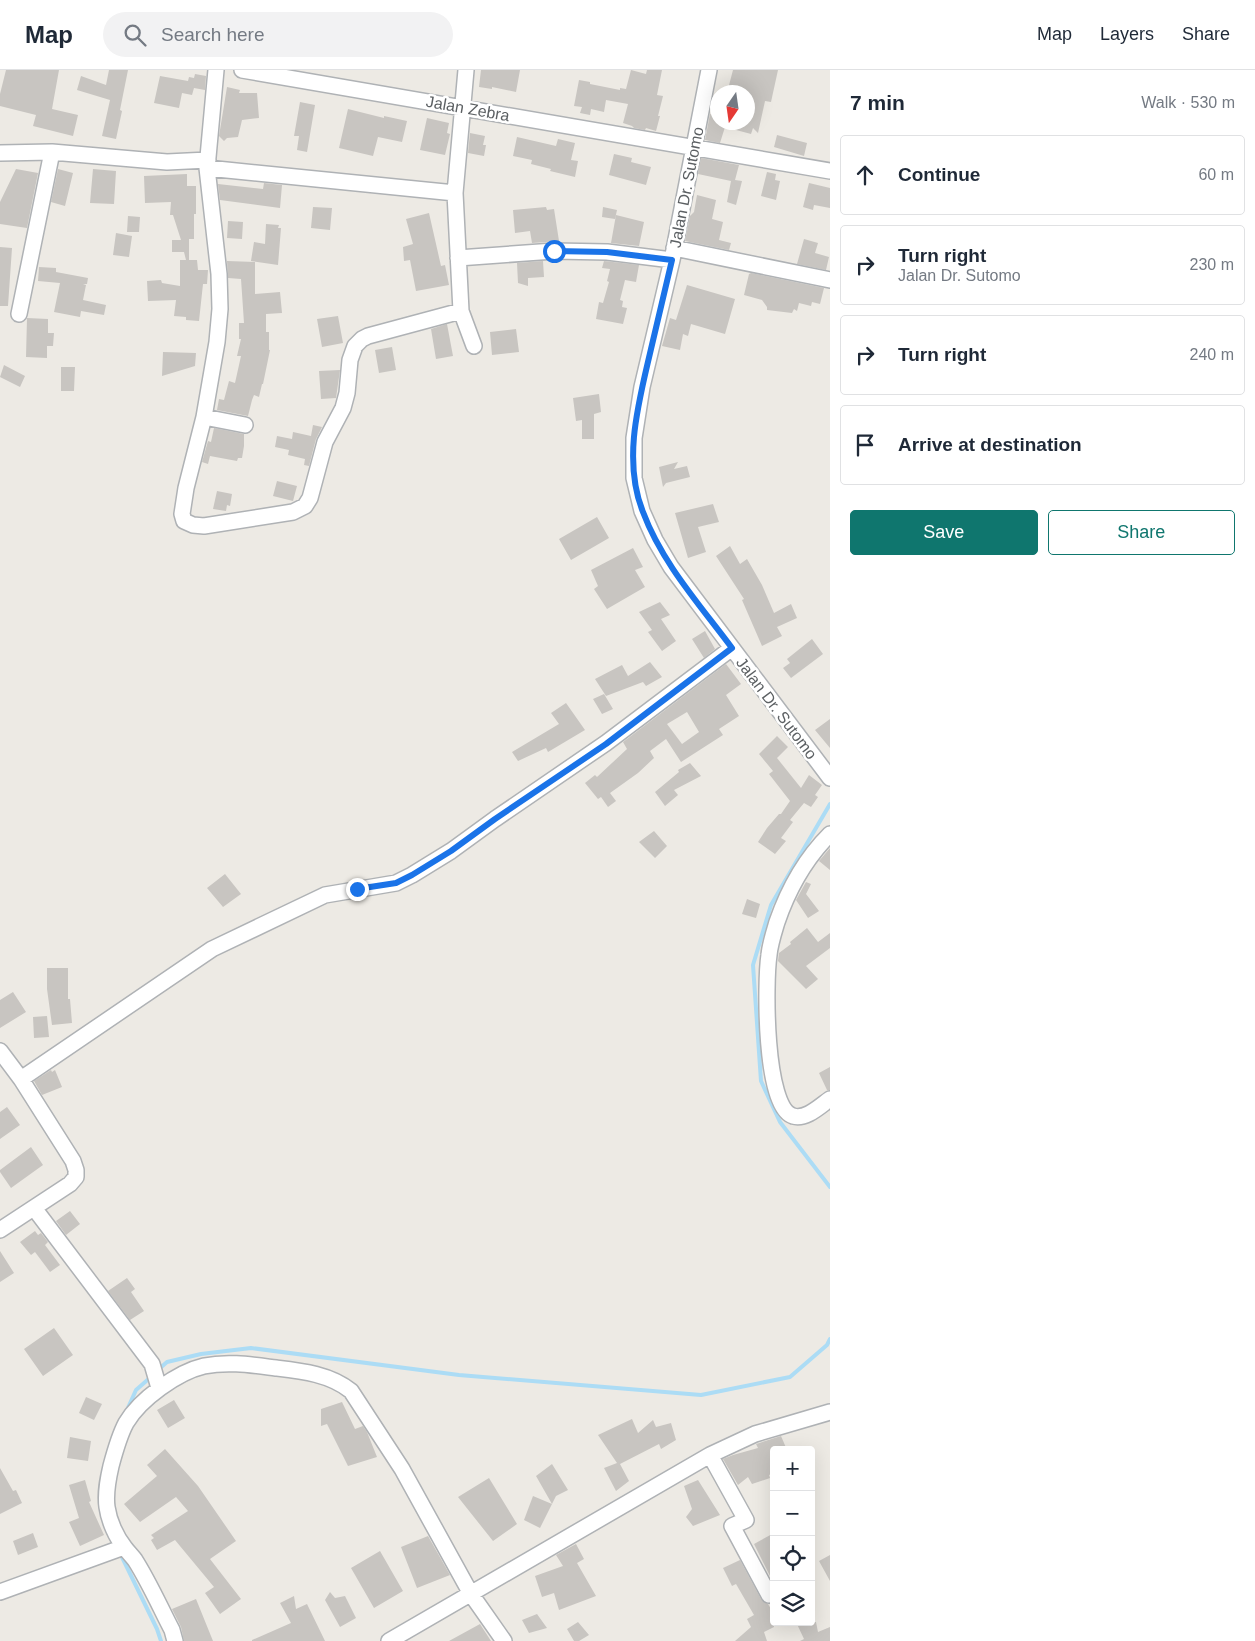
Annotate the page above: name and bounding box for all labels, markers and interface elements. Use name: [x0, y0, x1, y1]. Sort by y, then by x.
search box: [103, 12, 453, 57]
text: Map: [25, 21, 73, 48]
icon: search: [121, 21, 149, 49]
text: Search here: [161, 24, 265, 45]
text: Map: [1037, 24, 1072, 44]
text: Layers: [1100, 24, 1154, 44]
text: Share: [1182, 24, 1230, 44]
north arrow: [710, 85, 755, 130]
text: 7 min: [850, 91, 905, 114]
street label: Jalan Zebra: [425, 93, 511, 124]
text: Walk · 530 m: [1141, 94, 1235, 111]
street label: Jalan Dr. Sutomo: [666, 125, 707, 249]
icon: ahead: [851, 161, 879, 189]
text: Continue: [898, 164, 980, 185]
text: 60 m: [1198, 166, 1234, 183]
route start: [543, 240, 566, 263]
text: Turn right: [898, 245, 986, 266]
icon: right: [851, 251, 879, 279]
text: 230 m: [1190, 256, 1234, 273]
text: Jalan Dr. Sutomo: [898, 267, 1021, 284]
icon: right: [851, 341, 879, 369]
text: Turn right: [898, 344, 986, 365]
text: 240 m: [1190, 346, 1234, 363]
icon: arrive: [851, 431, 879, 459]
text: Arrive at destination: [898, 434, 1082, 455]
button: Save: [850, 510, 1038, 555]
button: Share: [1048, 510, 1235, 555]
street label: Jalan Dr. Sutomo: [733, 654, 820, 763]
route end: [346, 878, 369, 901]
map controls: [770, 1446, 815, 1626]
button: +: [770, 1446, 815, 1491]
button: −: [770, 1491, 815, 1536]
button: locate: [770, 1536, 815, 1581]
button: layers: [770, 1581, 815, 1626]

